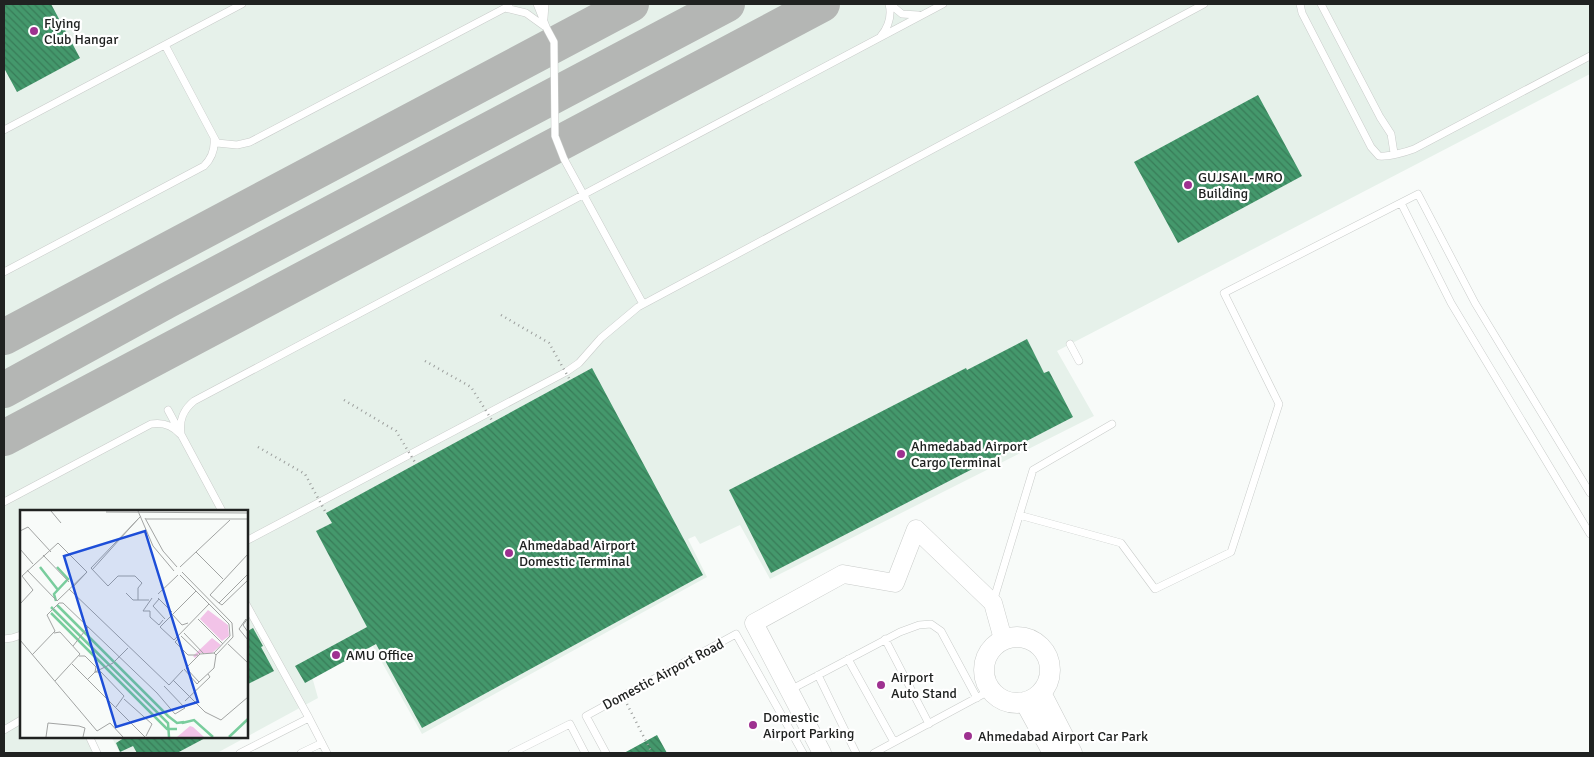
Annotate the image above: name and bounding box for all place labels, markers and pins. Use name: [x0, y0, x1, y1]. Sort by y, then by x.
place label: Flying Club Hangar: [44, 15, 119, 48]
marker: Flying Club Hangar: [28, 25, 40, 37]
place label: GUJSAIL-MRO Building: [1198, 169, 1283, 202]
marker: GUJSAIL-MRO Building: [1182, 179, 1194, 191]
place label: Ahmedabad Airport Cargo Terminal: [911, 438, 1027, 471]
marker: Ahmedabad Airport Cargo Terminal: [895, 448, 907, 460]
place label: Ahmedabad Airport Domestic Terminal: [519, 537, 635, 570]
marker: Ahmedabad Airport Domestic Terminal: [503, 547, 515, 559]
place label: AMU Office: [346, 647, 413, 664]
marker: AMU Office: [330, 649, 342, 661]
place label: Airport Auto Stand: [891, 669, 957, 702]
marker: Airport Auto Stand: [875, 679, 887, 691]
place label: Domestic Airport Parking: [763, 709, 854, 742]
marker: Domestic Airport Parking: [747, 719, 759, 731]
place label: Ahmedabad Airport Car Park: [978, 728, 1148, 745]
marker: Ahmedabad Airport Car Park: [962, 730, 974, 742]

